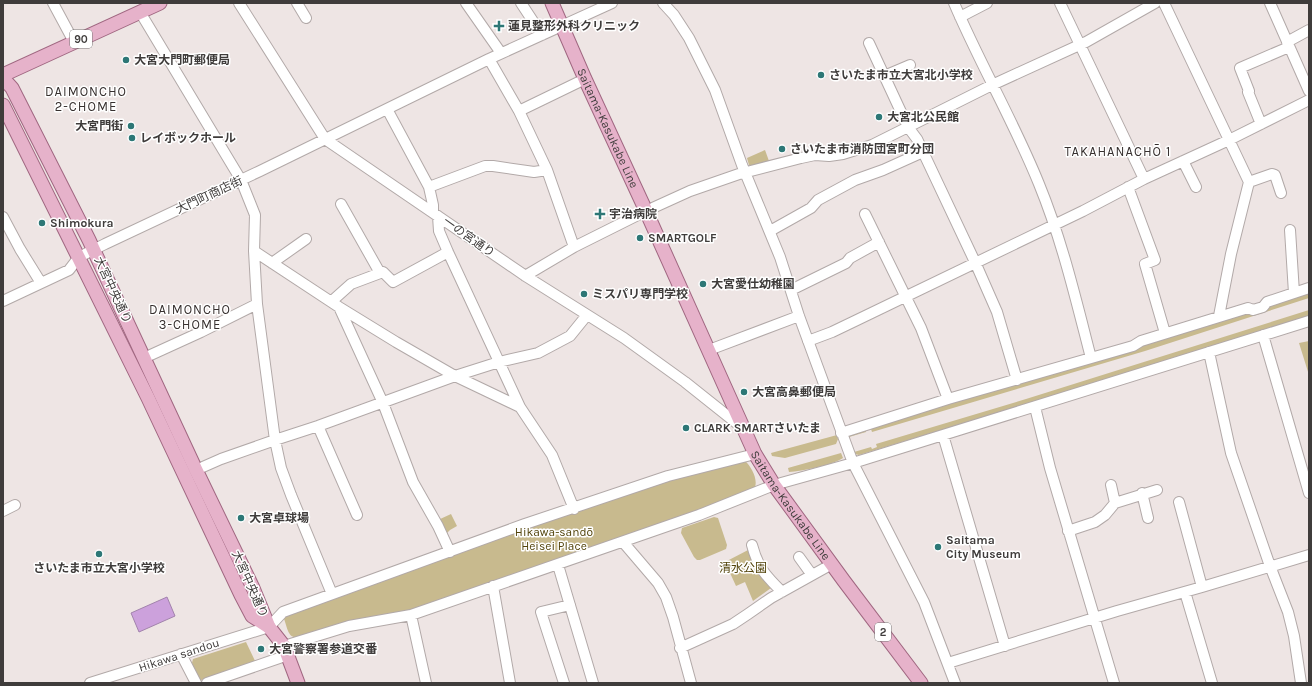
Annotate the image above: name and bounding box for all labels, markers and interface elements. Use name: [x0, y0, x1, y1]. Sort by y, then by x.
place label: 蓮見整形外科クリニック: [508, 19, 640, 33]
marker: 蓮見整形外科クリニック: [493, 20, 505, 32]
road number: 90: [70, 30, 92, 48]
place label: 大宮大門町郵便局: [134, 53, 230, 67]
marker: 大宮大門町郵便局: [121, 55, 131, 65]
street label: Saitama-Kasukabe Line: [574, 66, 641, 190]
place label: さいたま市立大宮北小学校: [829, 68, 973, 82]
marker: さいたま市立大宮北小学校: [816, 70, 826, 80]
district label: DAIMONCHO 2-CHOME: [45, 84, 127, 114]
place label: 大宮北公民館: [887, 110, 959, 124]
marker: 大宮北公民館: [874, 112, 884, 122]
place label: 大宮門街: [75, 119, 123, 133]
marker: 大宮門街: [126, 121, 136, 131]
place label: レイボックホール: [140, 131, 236, 145]
marker: レイボックホール: [127, 133, 137, 143]
place label: さいたま市消防団宮町分団: [790, 142, 934, 156]
marker: さいたま市消防団宮町分団: [777, 144, 787, 154]
district label: TAKAHANACHŌ 1: [1065, 144, 1171, 159]
street label: 大門町商店街: [173, 173, 245, 217]
place label: 宇治病院: [609, 207, 657, 221]
marker: 宇治病院: [594, 208, 606, 220]
street label: 一の宮通り: [440, 214, 498, 260]
place label: Shimokura: [50, 216, 114, 230]
marker: Shimokura: [37, 218, 47, 228]
place label: SMARTGOLF: [648, 231, 717, 245]
marker: SMARTGOLF: [635, 233, 645, 243]
street label: 大宮中央通り: [91, 254, 135, 326]
place label: 大宮愛仕幼稚園: [711, 277, 795, 291]
marker: 大宮愛仕幼稚園: [698, 279, 708, 289]
place label: ミスパリ専門学校: [592, 287, 688, 301]
marker: ミスパリ専門学校: [579, 289, 589, 299]
district label: DAIMONCHO 3-CHOME: [149, 302, 231, 332]
place label: 大宮高鼻郵便局: [752, 385, 836, 399]
marker: 大宮高鼻郵便局: [739, 387, 749, 397]
place label: CLARK SMARTさいたま: [694, 421, 821, 435]
marker: CLARK SMARTさいたま: [681, 423, 691, 433]
street label: Saitama-Kasukabe Line: [748, 448, 833, 563]
place label: 大宮卓球場: [249, 511, 309, 525]
marker: 大宮卓球場: [236, 513, 246, 523]
park label: Hikawa-sandō Heisei Place: [515, 525, 593, 553]
place label: Saitama City Museum: [946, 533, 1021, 561]
marker: Saitama City Museum: [933, 542, 943, 552]
street label: 大宮中央通り: [229, 548, 271, 620]
marker: さいたま市立大宮小学校: [94, 549, 104, 559]
place label: さいたま市立大宮小学校: [33, 561, 165, 575]
park label: 清水公園: [719, 561, 767, 575]
road number: 2: [875, 623, 891, 641]
street label: Hikawa sandou: [137, 635, 221, 675]
place label: 大宮警察署参道交番: [269, 642, 378, 656]
marker: 大宮警察署参道交番: [256, 644, 266, 654]

